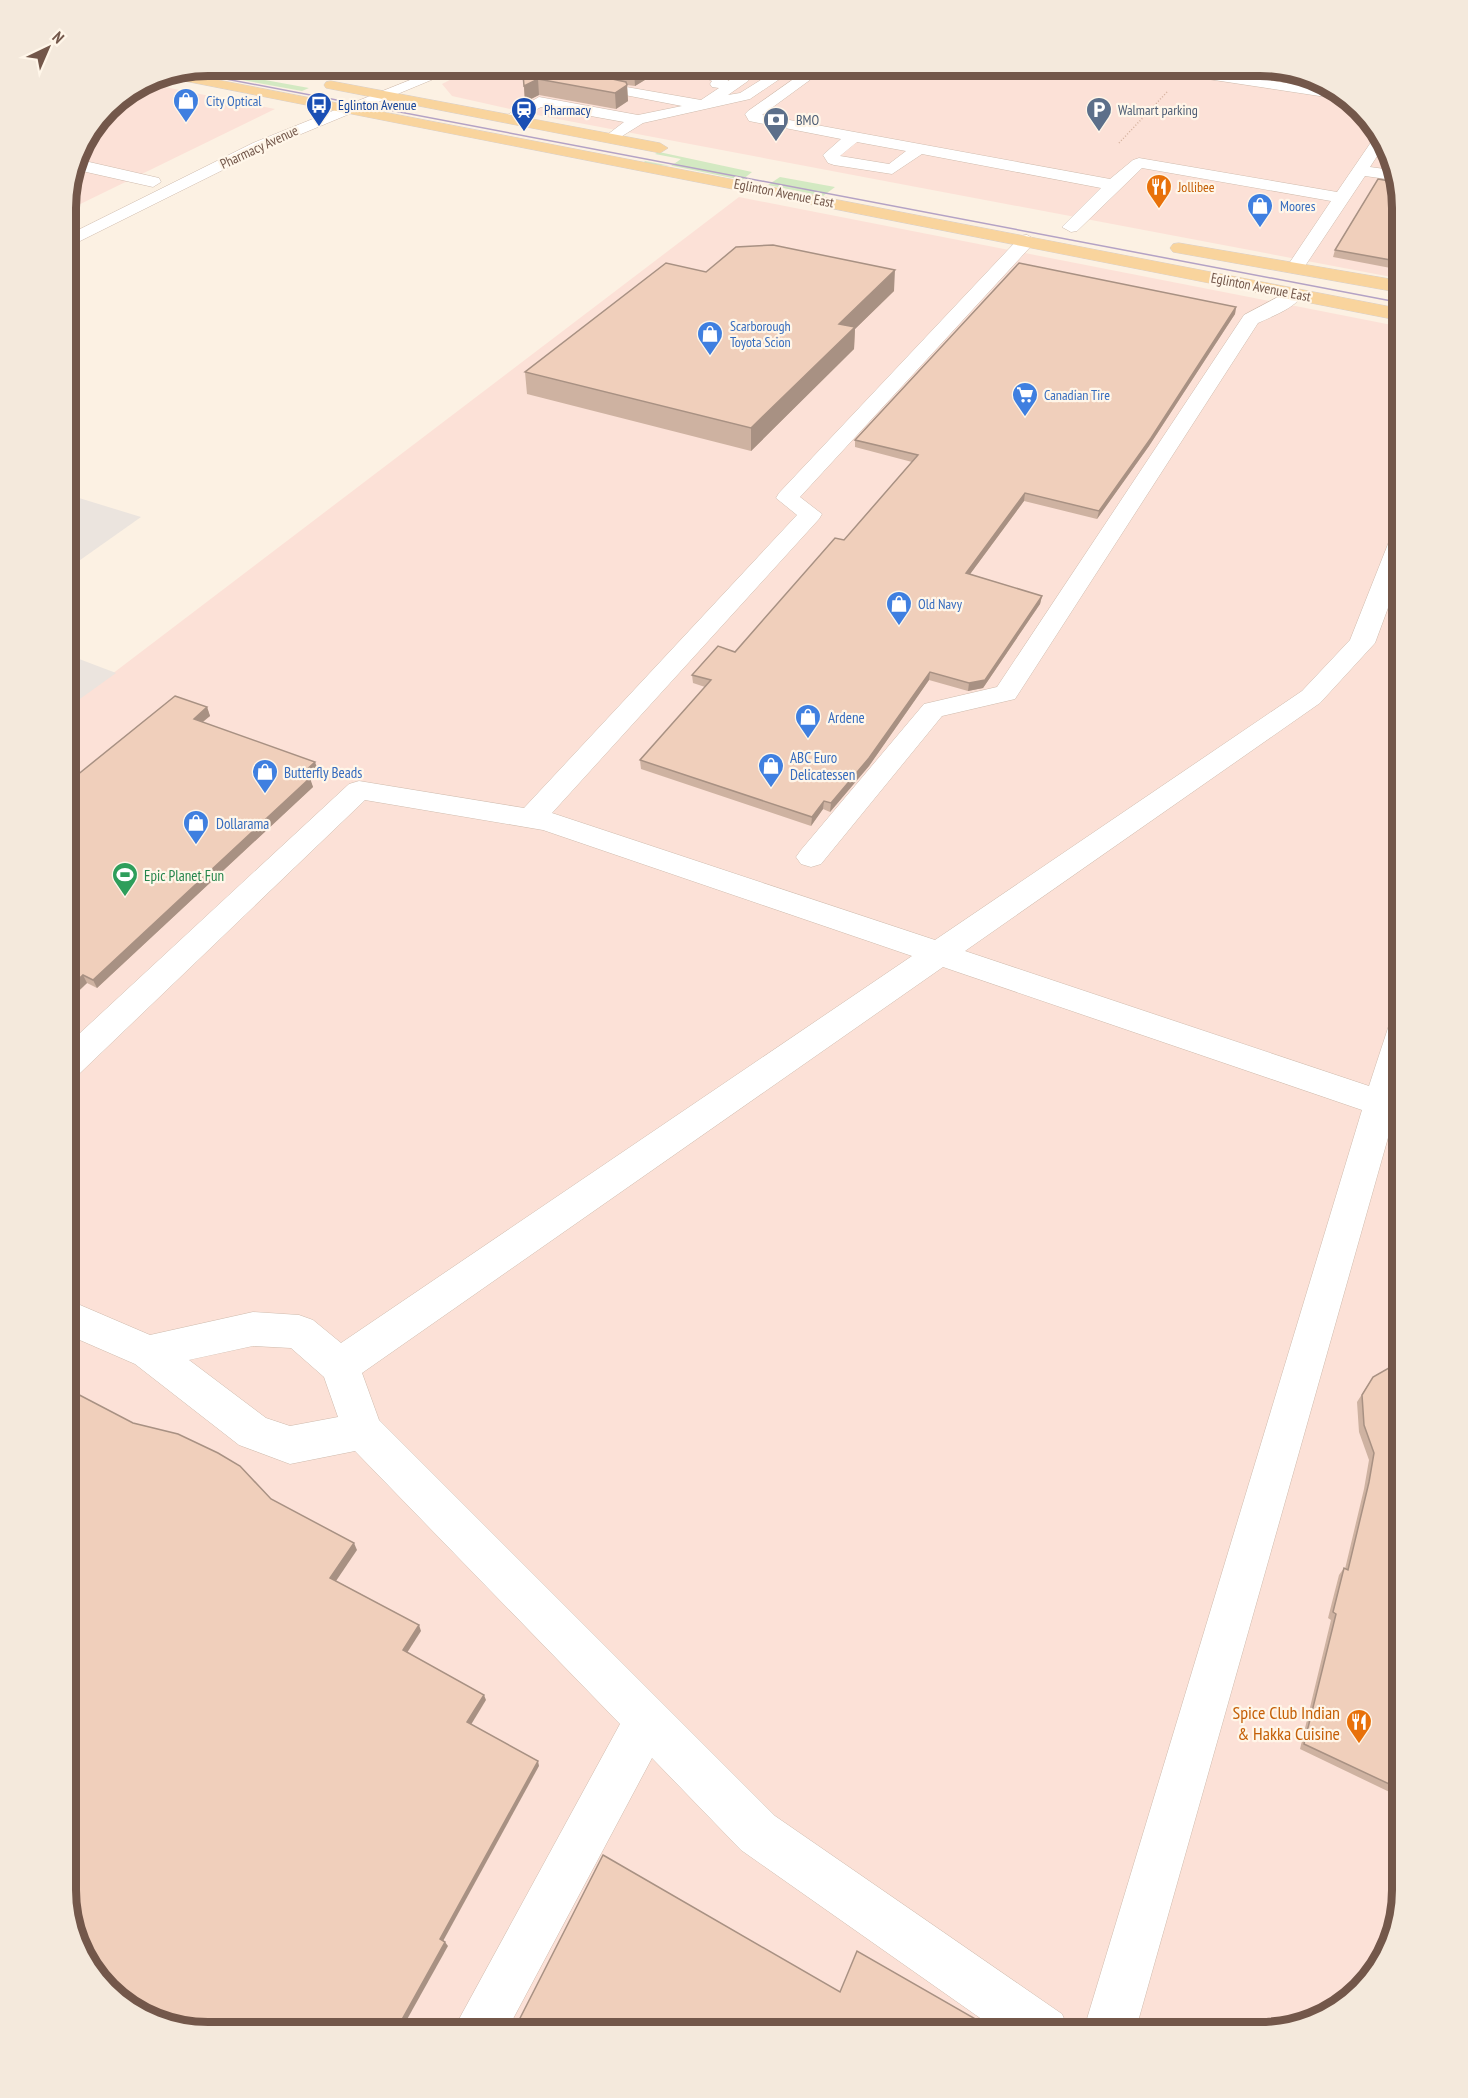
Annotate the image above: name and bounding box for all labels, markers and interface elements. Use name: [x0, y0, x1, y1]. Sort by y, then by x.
north arrow: [18, 18, 78, 78]
text: N: [48, 27, 68, 47]
shop icon: City Optical: [171, 86, 201, 124]
bus stop icon: Eglinton Avenue: [304, 90, 334, 128]
place label: City Optical: [206, 92, 262, 110]
station icon: Pharmacy: [509, 95, 539, 133]
parking icon: Walmart parking: [1084, 95, 1114, 133]
place label: Eglinton Avenue: [338, 96, 417, 114]
place label: Pharmacy: [544, 101, 591, 119]
place label: Walmart parking: [1118, 101, 1198, 119]
bank icon: BMO: [761, 105, 791, 143]
place label: BMO: [796, 111, 820, 129]
street label: Pharmacy Avenue: [217, 121, 301, 173]
restaurant icon: Jollibee: [1144, 172, 1174, 210]
street label: Eglinton Avenue East: [732, 174, 836, 212]
place label: Jollibee: [1177, 178, 1215, 196]
shop icon: Moores: [1245, 191, 1275, 229]
place label: Moores: [1280, 197, 1316, 215]
street label: Eglinton Avenue East: [1209, 268, 1313, 306]
place label: Scarborough Toyota Scion: [730, 317, 791, 351]
shop icon: Scarborough Toyota Scion: [695, 319, 725, 357]
supermarket icon: Canadian Tire: [1010, 380, 1040, 418]
place label: Canadian Tire: [1044, 386, 1110, 404]
shop icon: Old Navy: [884, 589, 914, 627]
place label: Old Navy: [918, 595, 963, 613]
shop icon: Ardene: [793, 702, 823, 740]
place label: Ardene: [828, 708, 865, 727]
place label: ABC Euro Delicatessen: [790, 748, 855, 784]
shop icon: ABC Euro Delicatessen: [756, 751, 786, 789]
shop icon: Butterfly Beads: [250, 757, 280, 795]
place label: Butterfly Beads: [284, 763, 362, 782]
shop icon: Dollarama: [181, 808, 211, 846]
place label: Dollarama: [216, 814, 269, 833]
sports icon: Epic Planet Fun: [110, 860, 140, 898]
place label: Epic Planet Fun: [144, 866, 224, 885]
place label: Spice Club Indian & Hakka Cuisine: [1232, 1701, 1340, 1745]
restaurant icon: Spice Club Indian & Hakka Cuisine: [1344, 1707, 1374, 1745]

